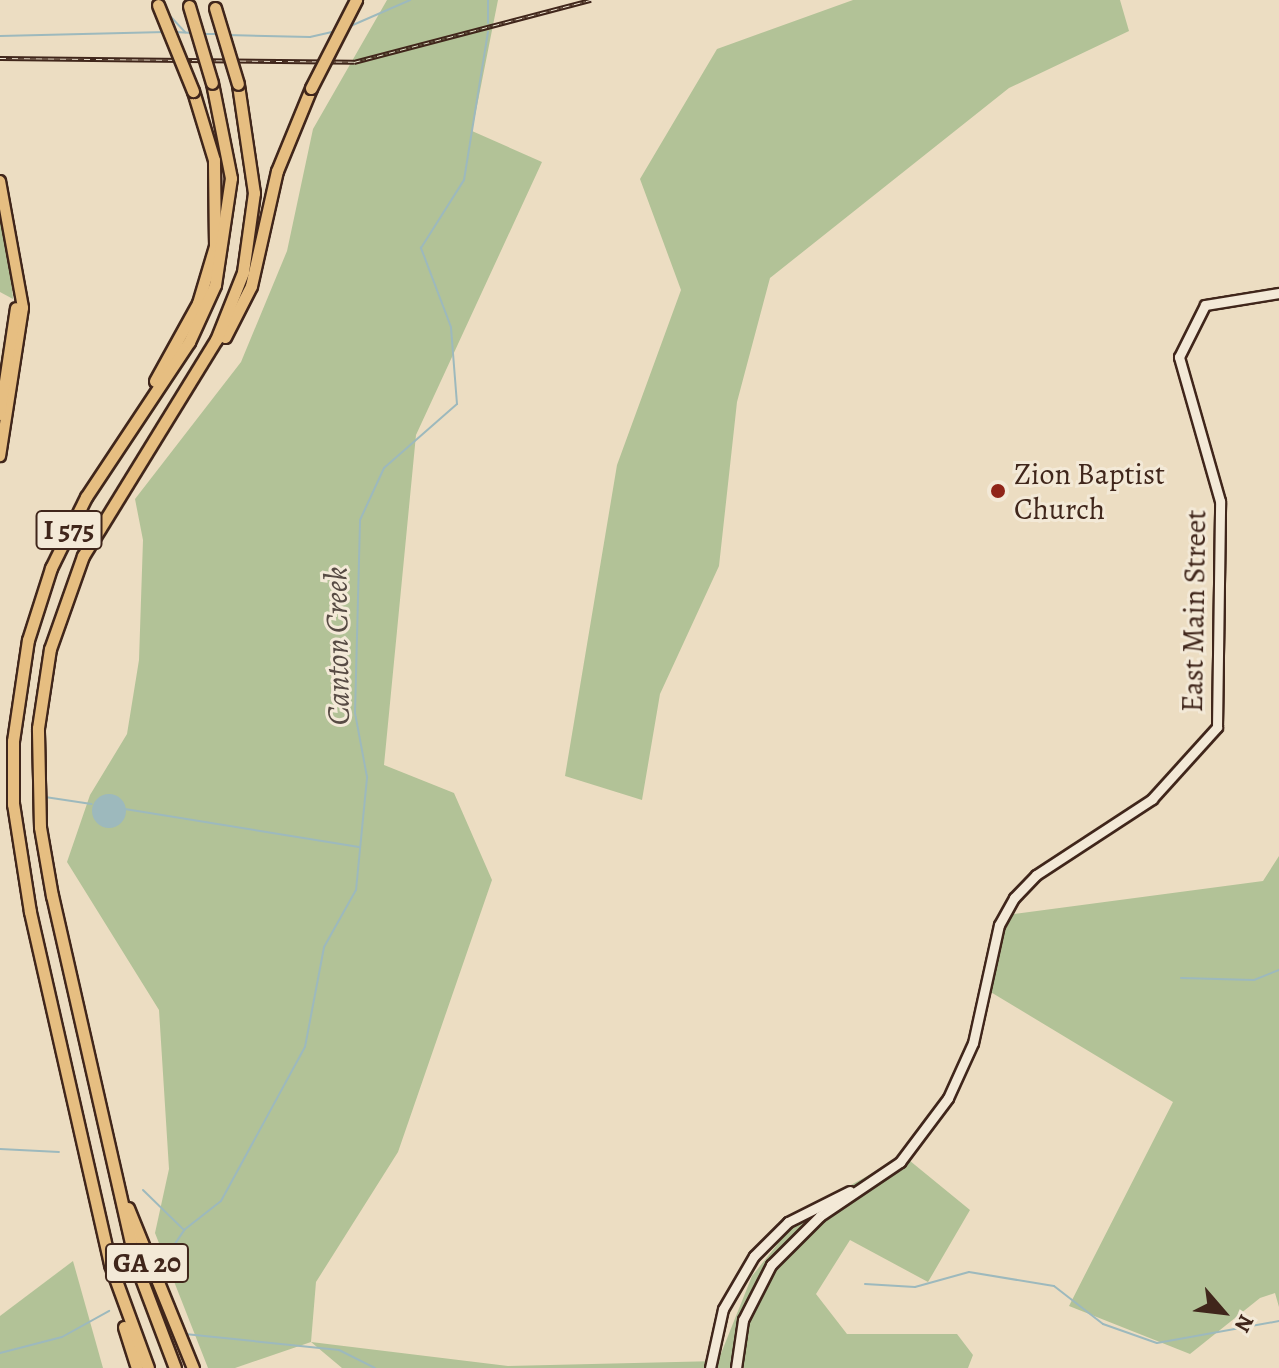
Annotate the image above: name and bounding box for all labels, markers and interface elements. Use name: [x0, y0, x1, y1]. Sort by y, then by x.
place label: Zion Baptist Church: [1014, 456, 1165, 526]
marker: Zion Baptist Church: [989, 482, 1007, 500]
road number: I 575: [35, 506, 103, 554]
street label: East Main Street: [1174, 509, 1214, 713]
water label: Canton Creek: [316, 566, 358, 726]
road number: GA 20: [103, 1239, 191, 1287]
north arrow: [1183, 1272, 1263, 1352]
text: N: [1227, 1309, 1261, 1337]

